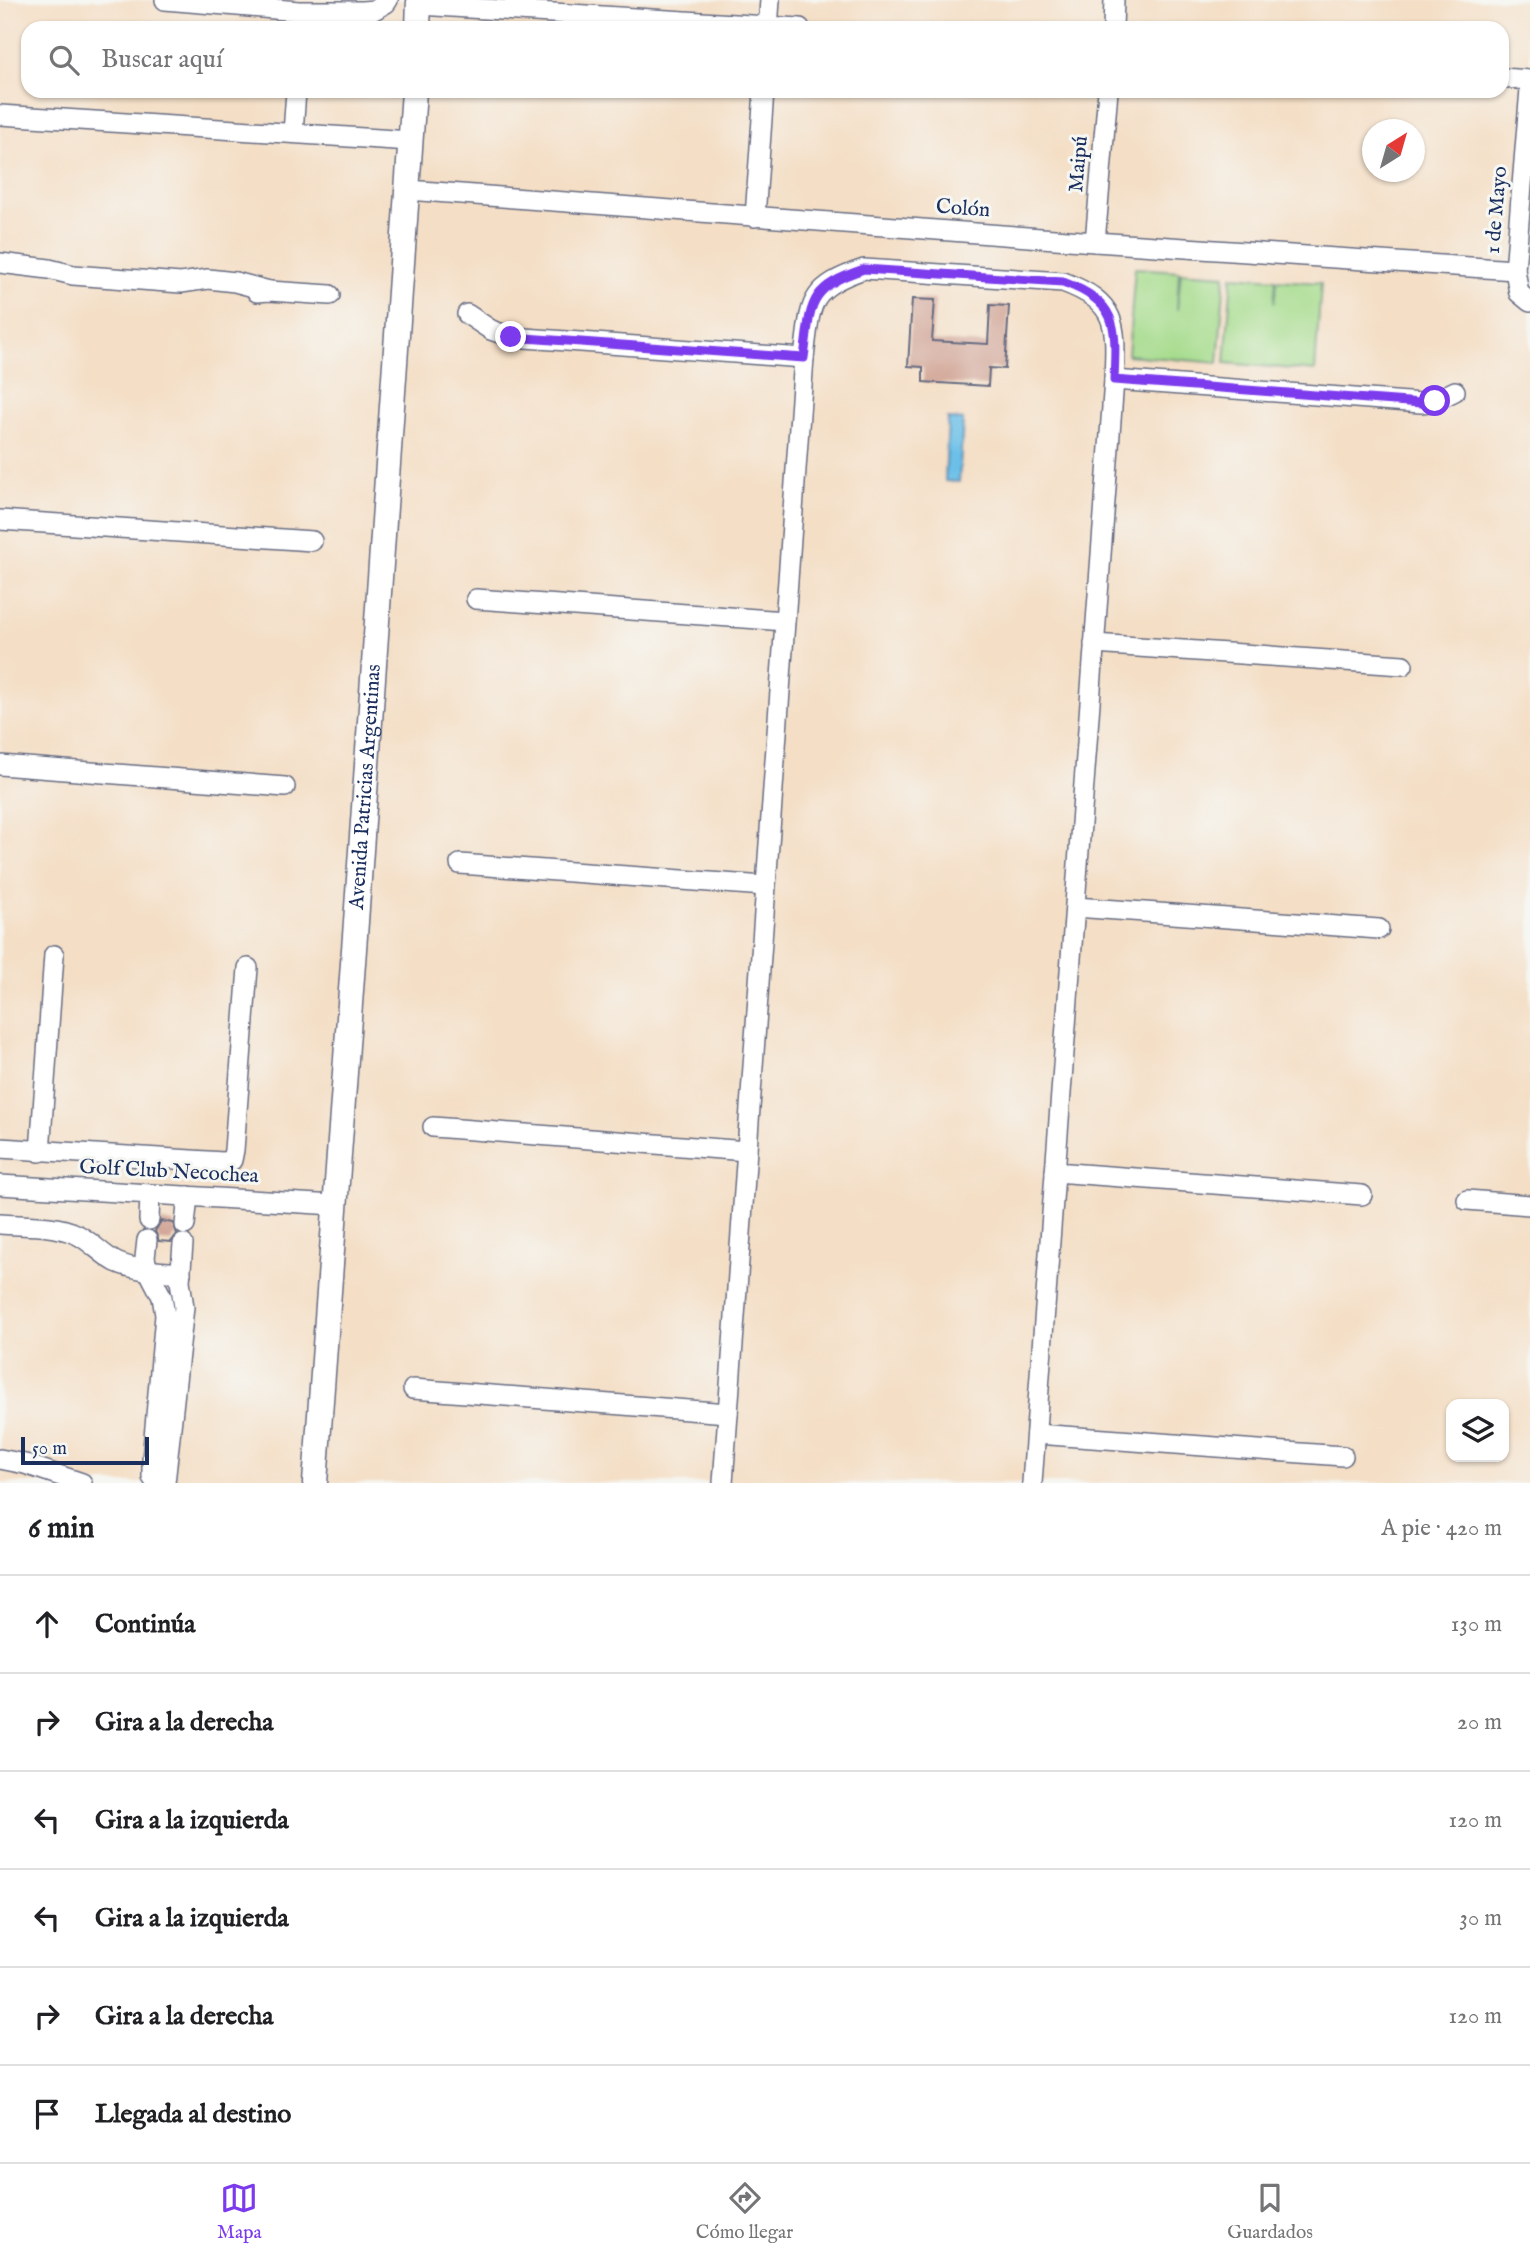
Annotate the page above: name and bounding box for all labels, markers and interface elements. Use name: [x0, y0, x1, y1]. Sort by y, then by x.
search box: [21, 21, 1509, 98]
icon: search: [45, 41, 83, 79]
text: Buscar aquí: [101, 43, 223, 76]
north arrow: [1362, 119, 1425, 182]
street label: Maipú: [1063, 135, 1095, 193]
street label: 1 de Mayo: [1480, 165, 1514, 255]
street label: Colón: [935, 194, 991, 224]
route end: [495, 321, 526, 352]
route start: [1419, 385, 1450, 416]
street label: Avenida Patricias Argentinas: [343, 663, 387, 912]
street label: Golf Club Necochea: [79, 1154, 260, 1190]
map controls: [1446, 1399, 1509, 1462]
button: layers: [1446, 1399, 1509, 1462]
scale bar: [21, 1434, 149, 1466]
text: 50 m: [32, 1437, 67, 1461]
text: 6 min: [28, 1510, 94, 1548]
text: A pie · 420 m: [1381, 1514, 1502, 1543]
icon: ahead: [28, 1605, 66, 1643]
text: Continúa: [95, 1608, 196, 1641]
text: 130 m: [1451, 1610, 1502, 1639]
icon: right: [28, 1703, 66, 1741]
text: Gira a la derecha: [95, 1706, 274, 1739]
text: 20 m: [1457, 1708, 1502, 1737]
icon: left: [28, 1801, 66, 1839]
text: Gira a la izquierda: [95, 1804, 289, 1837]
text: 120 m: [1449, 1806, 1502, 1835]
icon: left: [28, 1899, 66, 1937]
text: Gira a la izquierda: [95, 1902, 289, 1935]
text: 30 m: [1459, 1904, 1502, 1933]
icon: right: [28, 1997, 66, 2035]
text: Gira a la derecha: [95, 2000, 274, 2033]
text: 120 m: [1449, 2002, 1502, 2031]
icon: arrive: [28, 2095, 66, 2133]
text: Llegada al destino: [95, 2098, 291, 2131]
tab: Mapa: [217, 2179, 262, 2245]
tab: Cómo llegar: [696, 2179, 793, 2245]
tab: Guardados: [1227, 2179, 1313, 2245]

